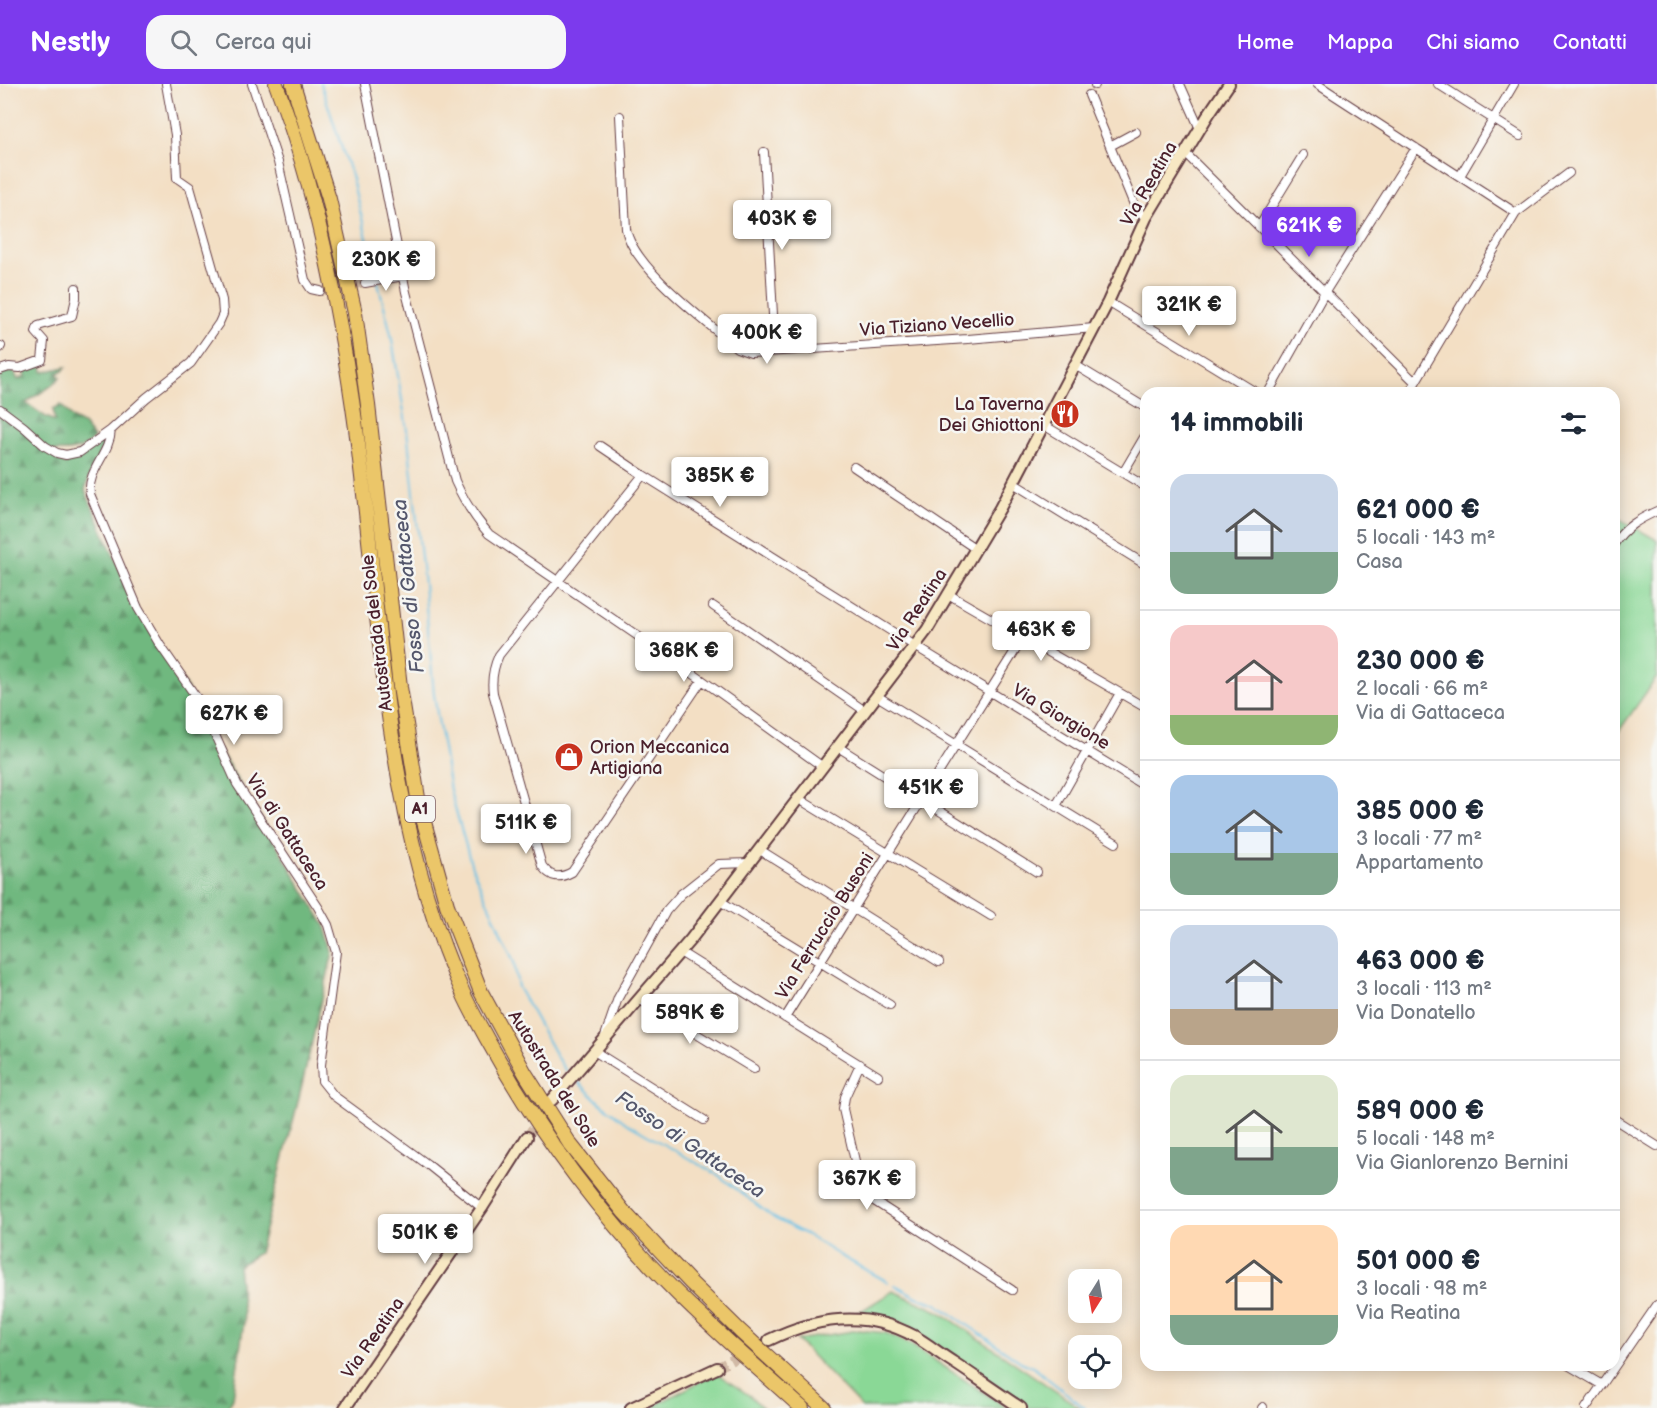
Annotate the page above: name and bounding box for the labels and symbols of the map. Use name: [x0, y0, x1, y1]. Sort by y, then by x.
street label: Via Reatina: [1116, 138, 1182, 230]
pin: 403K €: [733, 200, 831, 251]
pin: 621K €: [1260, 207, 1358, 258]
pin: 230K €: [337, 241, 435, 292]
pin: 321K €: [1140, 286, 1238, 337]
street label: Via Tiziano Vecellio: [859, 309, 1015, 341]
pin: 400K €: [718, 314, 816, 365]
place label: La Taverna Dei Ghiottoni: [939, 394, 1044, 436]
restaurant icon: La Taverna Dei Ghiottoni: [1049, 398, 1081, 430]
pin: 385K €: [671, 457, 769, 508]
water label: Fosso di Gattaceca: [388, 498, 430, 674]
street label: Autostrada del Sole: [357, 553, 397, 712]
street label: Via Reatina: [883, 565, 951, 655]
pin: 463K €: [992, 611, 1090, 662]
pin: 368K €: [635, 632, 733, 683]
street label: Via Giorgione: [1008, 680, 1114, 755]
pin: 627K €: [185, 695, 283, 746]
place label: Orion Meccanica Artigiana: [590, 737, 729, 779]
shop icon: Orion Meccanica Artigiana: [553, 741, 585, 773]
pin: 451K €: [882, 769, 980, 820]
street label: Via di Gattaceca: [242, 770, 332, 894]
road number: A1: [405, 796, 435, 822]
pin: 511K €: [477, 804, 575, 855]
street label: Via Ferruccio Busoni: [771, 849, 879, 1003]
pin: 589K €: [641, 994, 739, 1045]
street label: Autostrada del Sole: [503, 1007, 605, 1152]
water label: Fosso di Gattaceca: [611, 1086, 769, 1204]
pin: 367K €: [818, 1160, 916, 1211]
pin: 501K €: [376, 1214, 474, 1265]
north arrow: [1068, 1269, 1122, 1323]
street label: Via Reatina: [337, 1293, 409, 1383]

